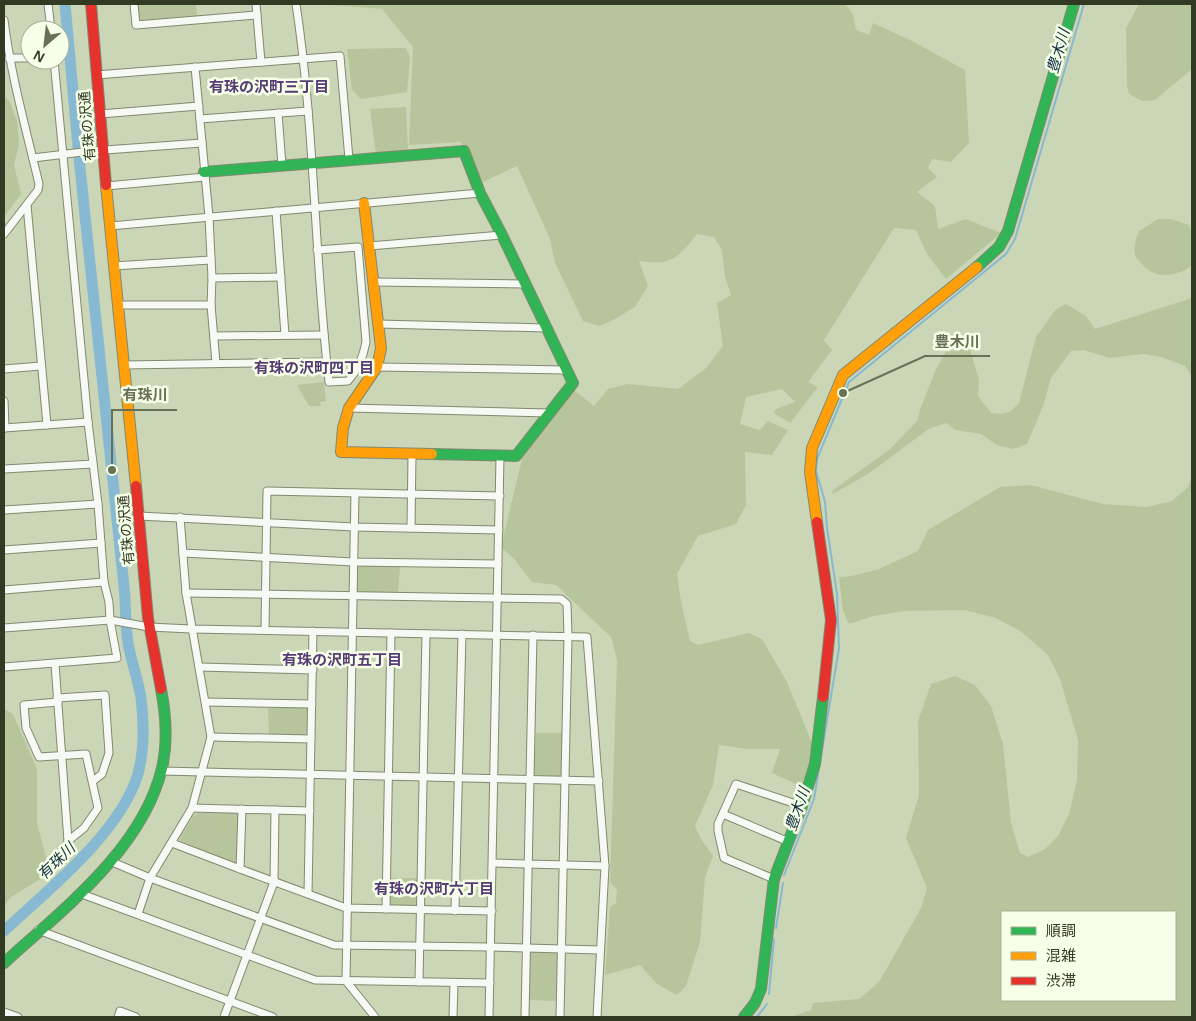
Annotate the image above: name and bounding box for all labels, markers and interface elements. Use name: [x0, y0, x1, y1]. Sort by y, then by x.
north arrow: [20, 20, 70, 70]
water label: 豊木川: [1044, 25, 1073, 75]
text: N: [31, 47, 47, 66]
district label: 有珠の沢町三丁目: [209, 78, 329, 95]
street label: 有珠の沢通: [76, 90, 98, 162]
callout: 豊木川: [925, 326, 990, 356]
text: 豊木川: [934, 333, 980, 350]
district label: 有珠の沢町四丁目: [254, 359, 374, 376]
callout: 有珠川: [112, 380, 177, 410]
text: 有珠川: [122, 386, 168, 403]
street label: 有珠の沢通: [115, 494, 137, 566]
district label: 有珠の沢町五丁目: [282, 651, 402, 668]
water label: 豊木川: [782, 783, 813, 833]
water label: 有珠川: [34, 838, 80, 883]
district label: 有珠の沢町六丁目: [374, 880, 494, 897]
legend: [1001, 911, 1176, 1001]
text: 順調: [1046, 922, 1076, 939]
text: 混雑: [1046, 947, 1076, 964]
text: 渋滞: [1046, 972, 1076, 989]

